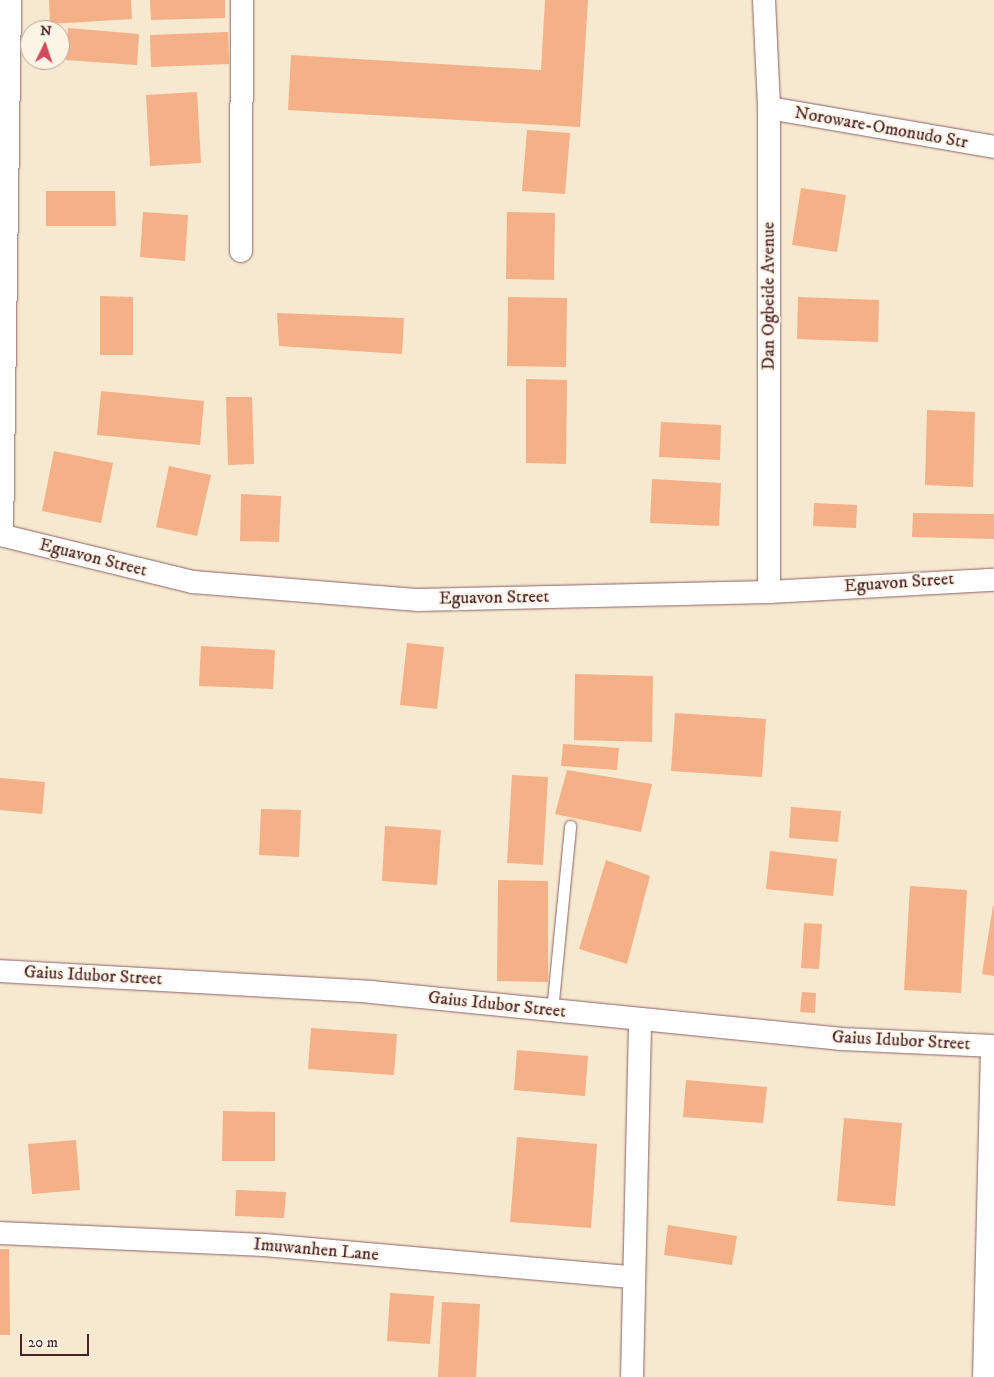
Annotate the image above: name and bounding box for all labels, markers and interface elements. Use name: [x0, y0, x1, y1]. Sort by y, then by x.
north arrow: [20, 20, 70, 70]
text: N: [40, 22, 52, 40]
street label: Noroware-Omonudo Str: [793, 102, 969, 154]
street label: Dan Ogbeide Avenue: [758, 222, 780, 370]
street label: Eguavon Street: [37, 534, 149, 582]
street label: Eguavon Street: [843, 568, 955, 598]
street label: Eguavon Street: [439, 586, 549, 610]
street label: Gaius Idubor Street: [23, 962, 163, 990]
street label: Gaius Idubor Street: [427, 987, 567, 1023]
street label: Gaius Idubor Street: [831, 1027, 971, 1055]
street label: Imuwanhen Lane: [253, 1234, 379, 1266]
scale bar: [22, 1324, 91, 1356]
text: 20 m: [28, 1333, 58, 1352]

